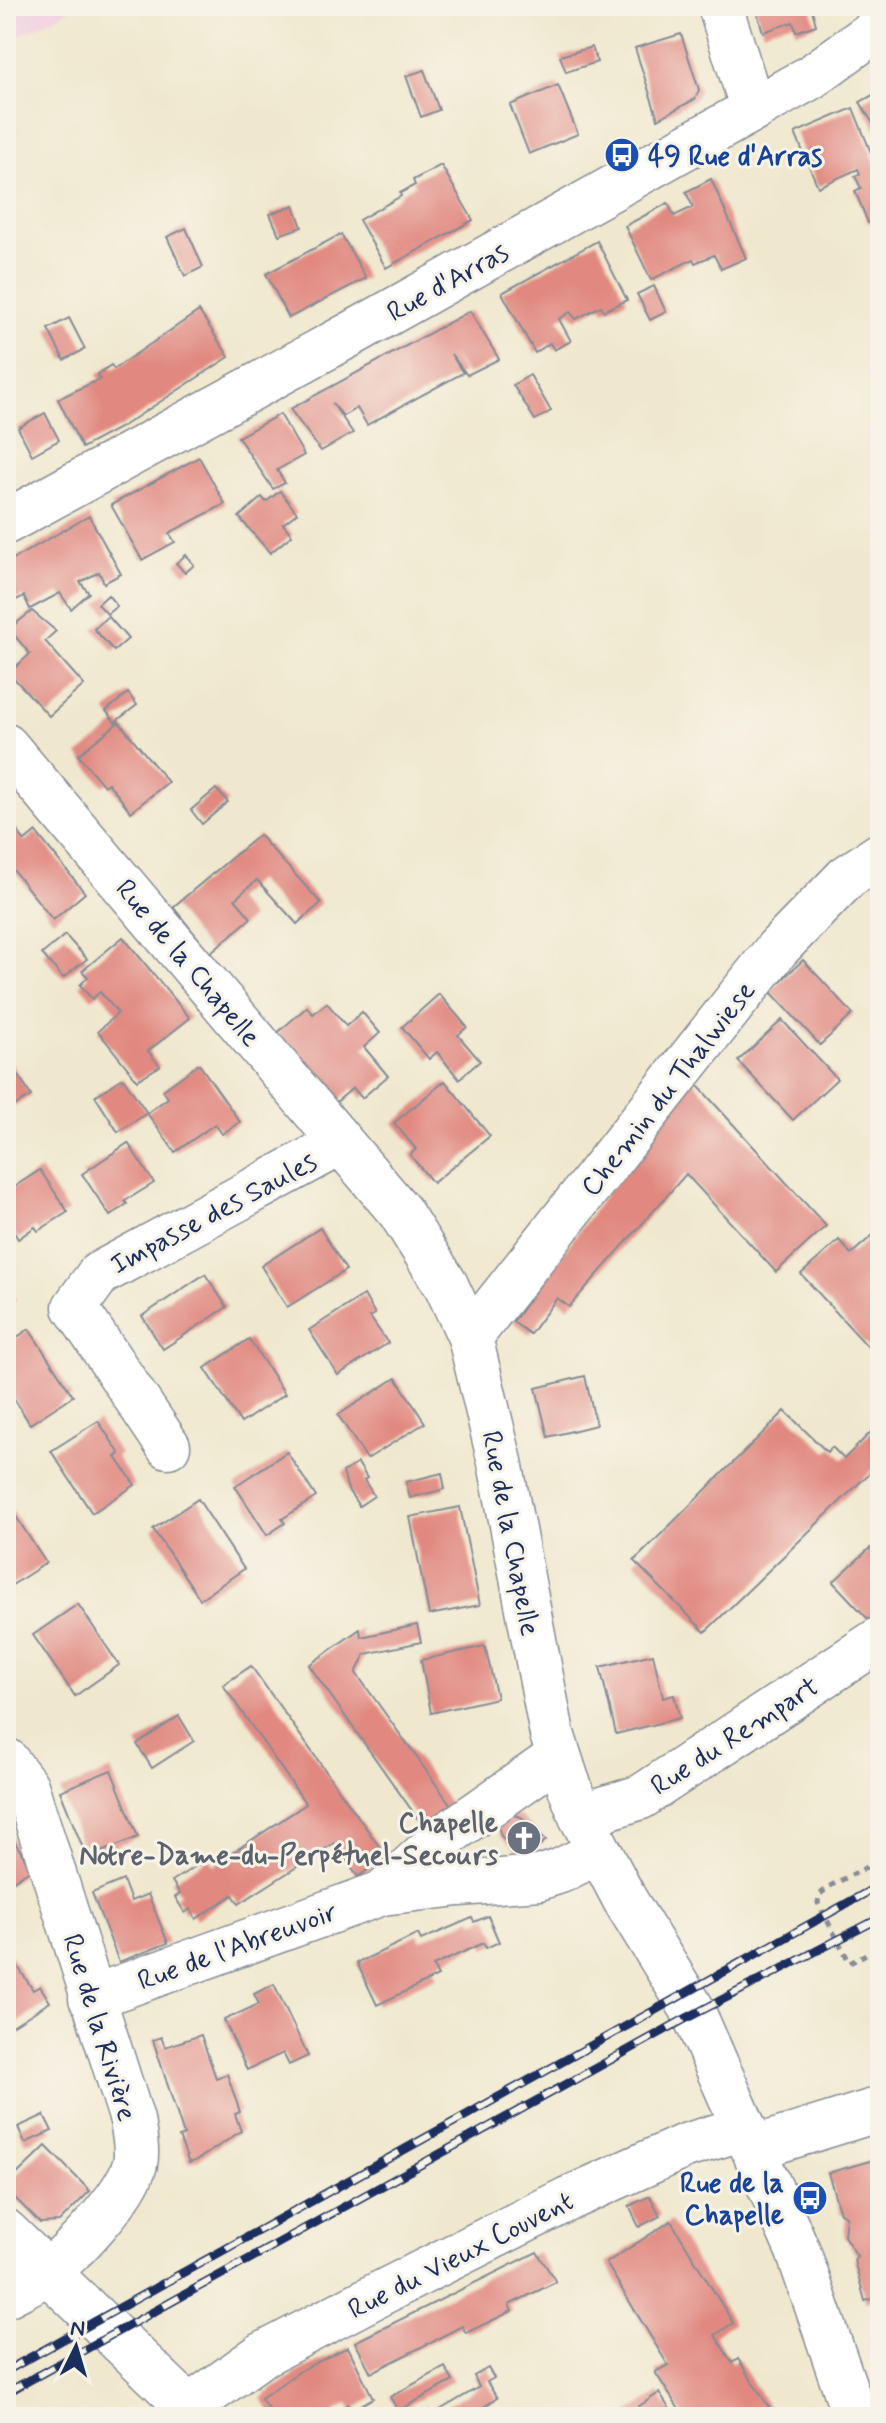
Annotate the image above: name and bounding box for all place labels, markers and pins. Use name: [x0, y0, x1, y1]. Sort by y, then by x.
bus stop icon: 49 Rue d'Arras: [603, 136, 641, 174]
place label: 49 Rue d'Arras: [648, 139, 822, 176]
place label: Chapelle Notre-Dame-du-Perpétuel-Secours: [79, 1806, 499, 1875]
church icon: Chapelle Notre-Dame-du-Perpétuel-Secours: [505, 1819, 543, 1857]
place label: Rue de la Chapelle: [680, 2166, 784, 2235]
bus stop icon: Rue de la Chapelle: [791, 2179, 829, 2217]

